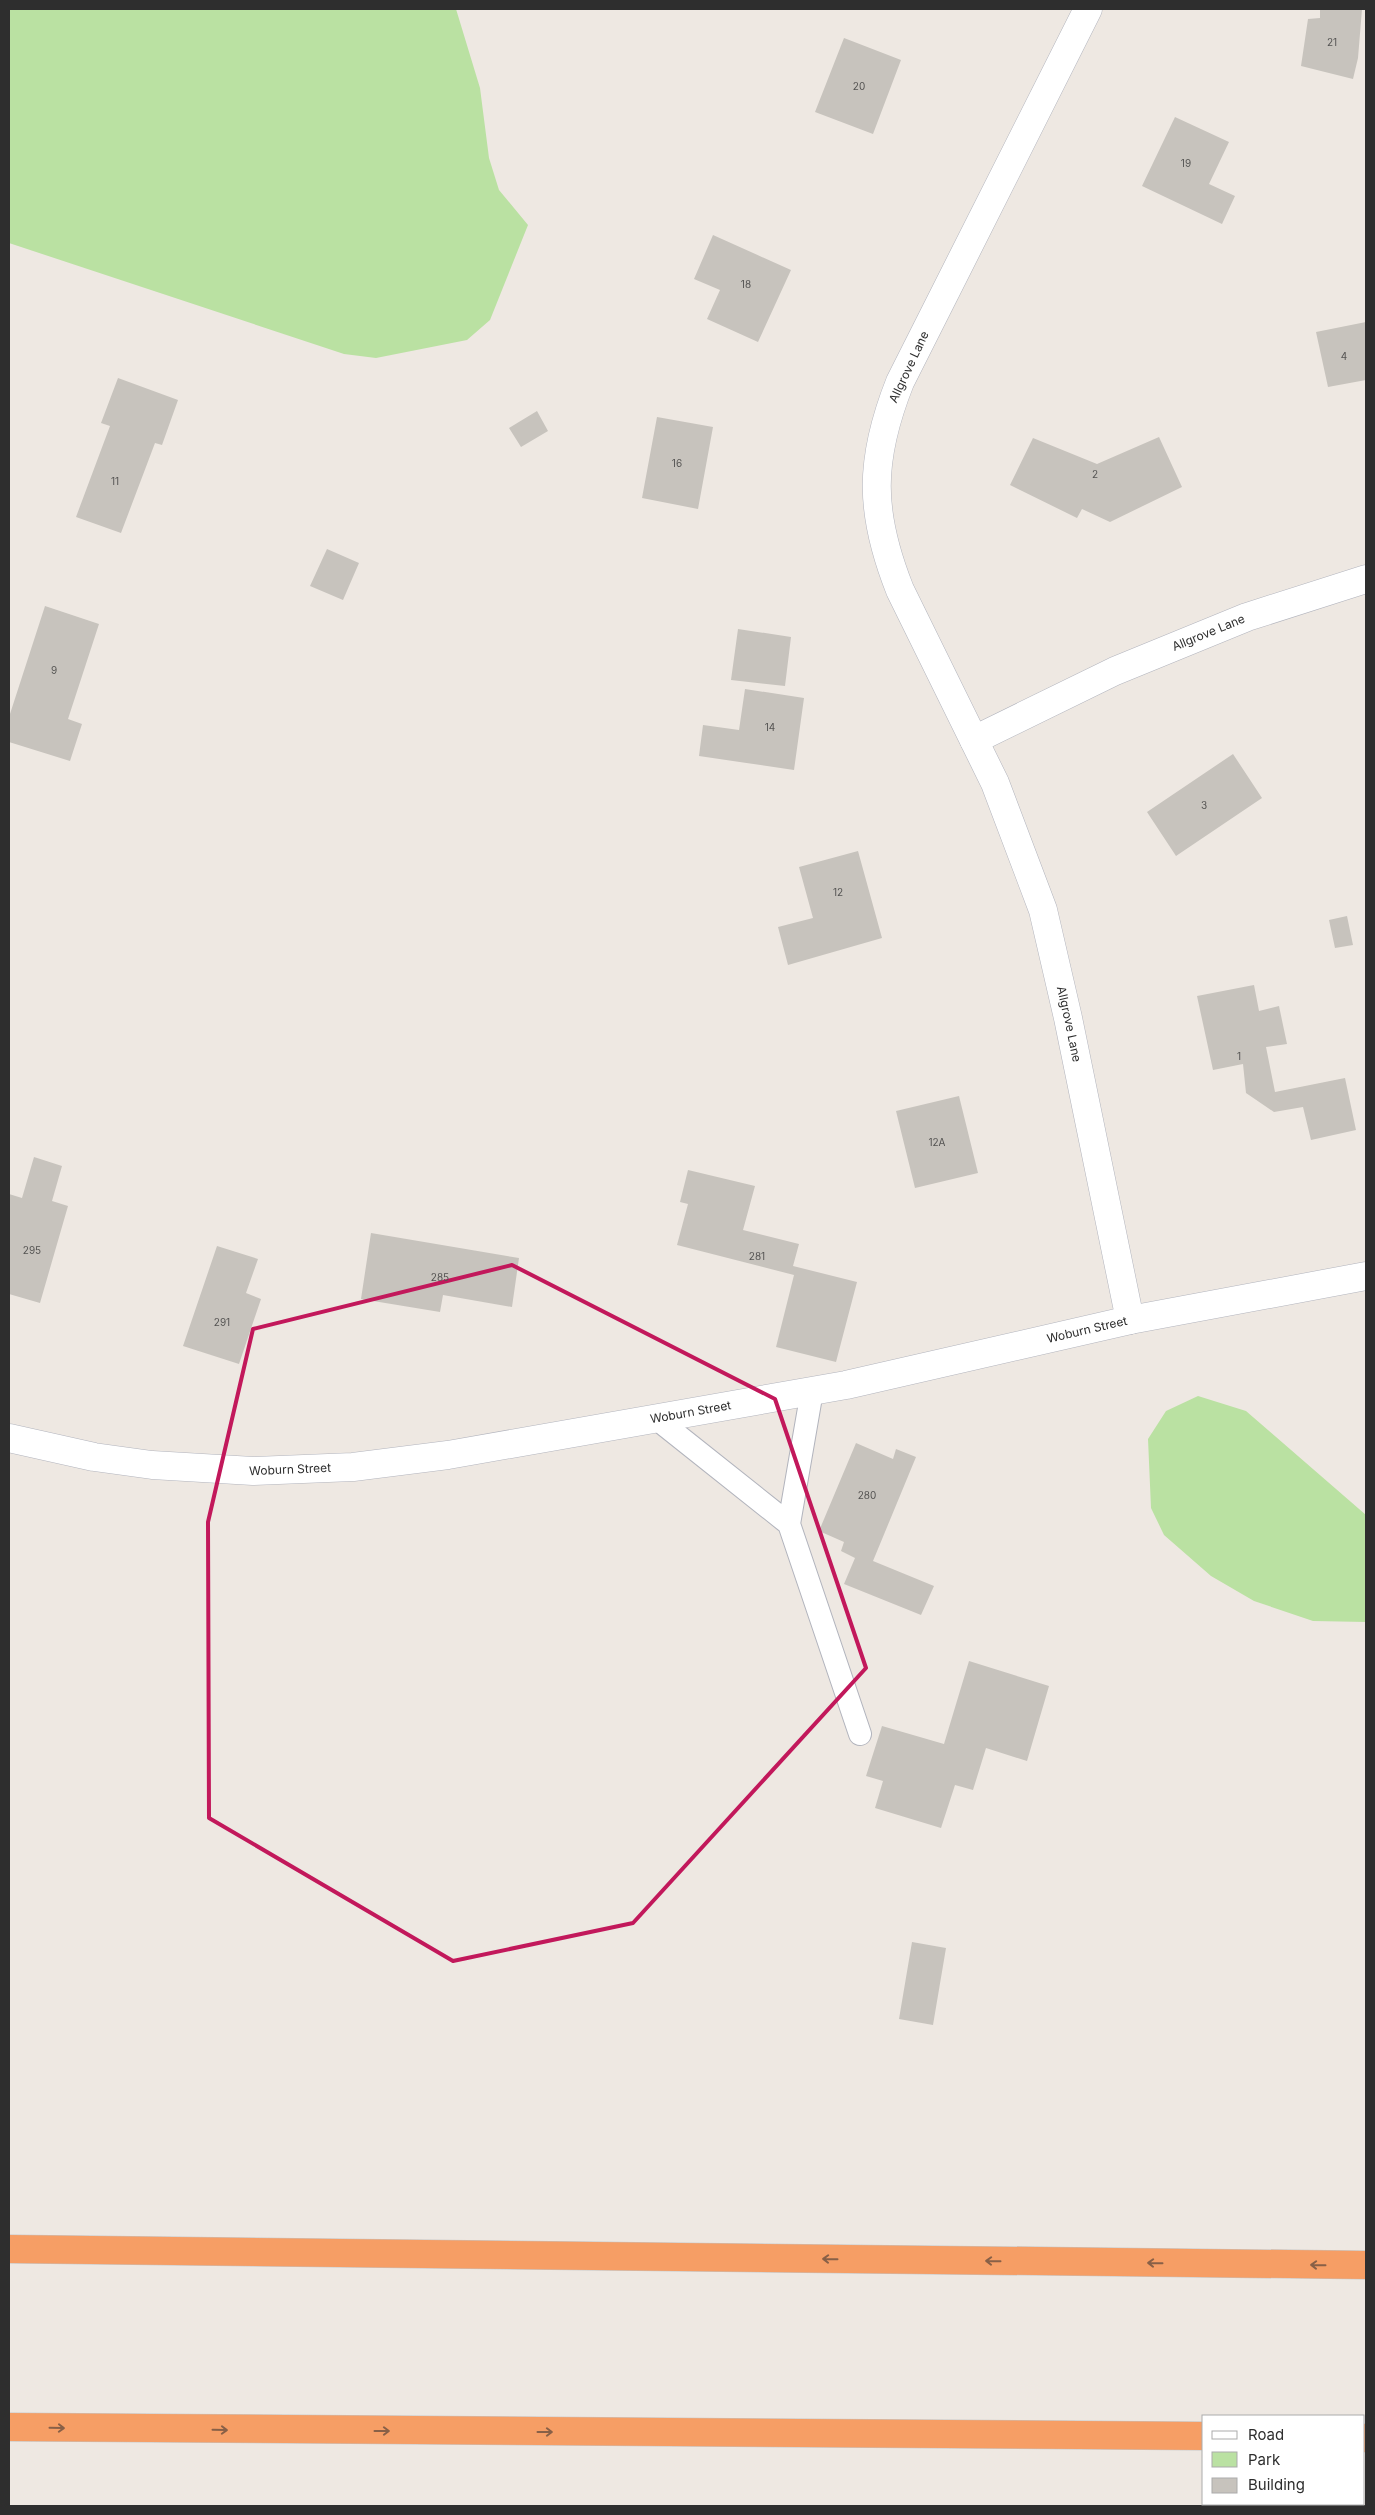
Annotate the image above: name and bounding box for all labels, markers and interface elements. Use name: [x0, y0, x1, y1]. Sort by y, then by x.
house number: 21: [1327, 36, 1337, 48]
house number: 20: [853, 80, 865, 92]
house number: 19: [1181, 157, 1191, 169]
house number: 18: [741, 278, 751, 290]
street label: Allgrove Lane: [885, 329, 932, 405]
house number: 4: [1341, 350, 1347, 362]
house number: 16: [672, 457, 682, 469]
house number: 2: [1092, 468, 1098, 480]
house number: 11: [111, 475, 119, 487]
street label: Allgrove Lane: [1170, 611, 1247, 654]
house number: 9: [51, 664, 57, 676]
house number: 14: [765, 721, 775, 733]
house number: 3: [1201, 799, 1207, 811]
house number: 12: [833, 886, 843, 898]
street label: Allgrove Lane: [1054, 985, 1085, 1063]
house number: 1: [1237, 1050, 1241, 1062]
house number: 12A: [928, 1136, 946, 1148]
house number: 295: [23, 1244, 41, 1256]
house number: 281: [749, 1250, 765, 1262]
house number: 285: [431, 1271, 449, 1283]
street label: Woburn Street: [1045, 1313, 1129, 1346]
house number: 291: [214, 1316, 230, 1328]
street label: Woburn Street: [649, 1397, 732, 1426]
street label: Woburn Street: [249, 1460, 331, 1478]
house number: 280: [858, 1489, 876, 1501]
one-way arrow: [822, 2254, 838, 2264]
one-way arrow: [985, 2256, 1001, 2266]
one-way arrow: [1147, 2258, 1164, 2268]
one-way arrow: [1310, 2260, 1326, 2269]
legend: [1202, 2415, 1365, 2505]
one-way arrow: [49, 2423, 65, 2433]
one-way arrow: [212, 2425, 228, 2435]
text: Road: [1248, 2425, 1284, 2444]
one-way arrow: [374, 2426, 390, 2436]
one-way arrow: [536, 2427, 553, 2437]
text: Park: [1248, 2450, 1281, 2469]
text: Building: [1248, 2475, 1305, 2494]

